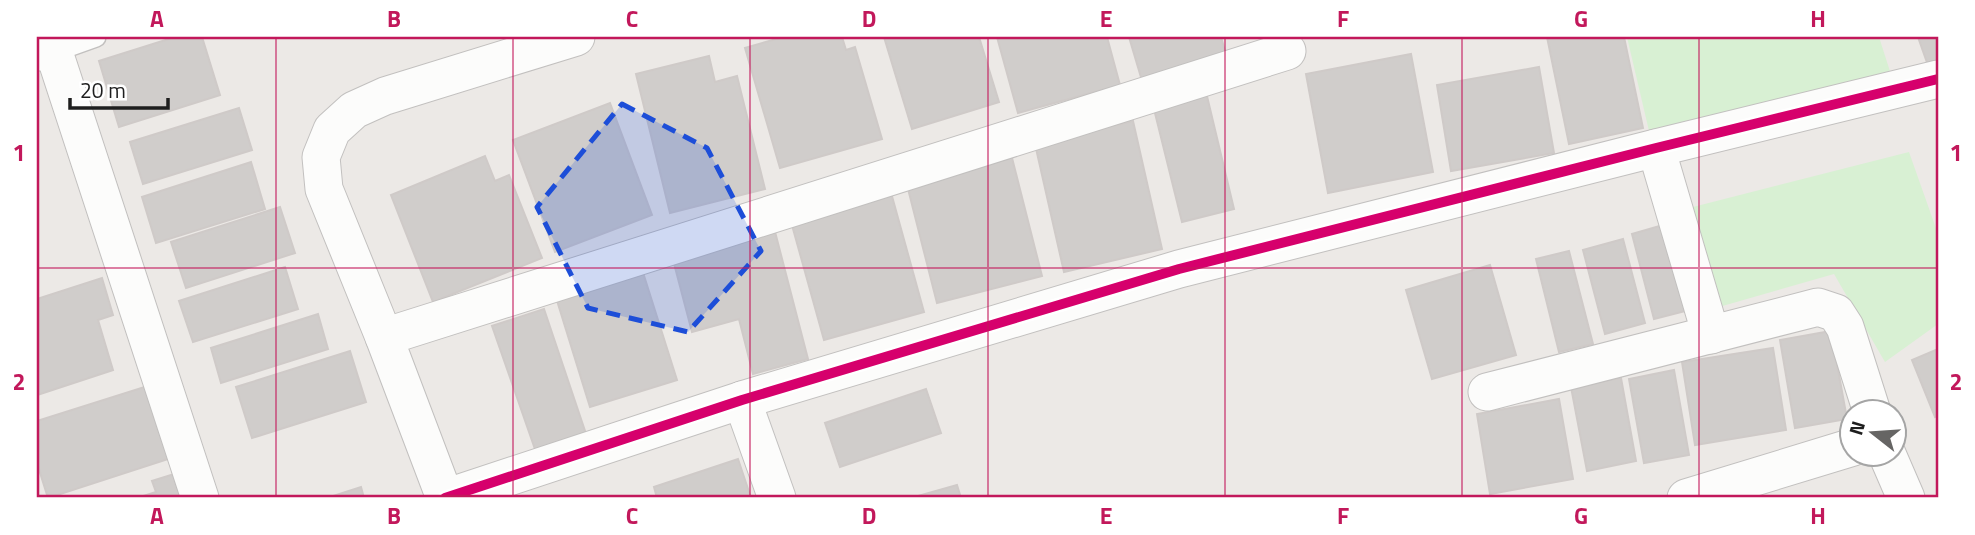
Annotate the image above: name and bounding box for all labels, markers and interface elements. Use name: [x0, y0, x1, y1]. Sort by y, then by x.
text: A: [150, 1, 164, 36]
text: B: [387, 1, 401, 36]
text: C: [626, 1, 638, 36]
text: D: [862, 1, 876, 36]
text: E: [1100, 1, 1112, 36]
text: F: [1337, 1, 1349, 36]
text: G: [1574, 1, 1588, 36]
text: H: [1810, 1, 1826, 36]
scale bar: [70, 66, 168, 110]
text: 20 m: [80, 74, 126, 106]
text: 1: [13, 135, 25, 170]
text: 1: [1950, 135, 1962, 170]
text: 2: [13, 364, 25, 399]
text: 2: [1950, 364, 1962, 399]
north arrow: [1839, 398, 1909, 468]
text: N: [1840, 417, 1872, 438]
text: A: [150, 498, 164, 533]
text: B: [387, 498, 401, 533]
text: C: [626, 498, 638, 533]
text: D: [862, 498, 876, 533]
text: E: [1100, 498, 1112, 533]
text: F: [1337, 498, 1349, 533]
text: G: [1574, 498, 1588, 533]
text: H: [1810, 498, 1826, 533]

